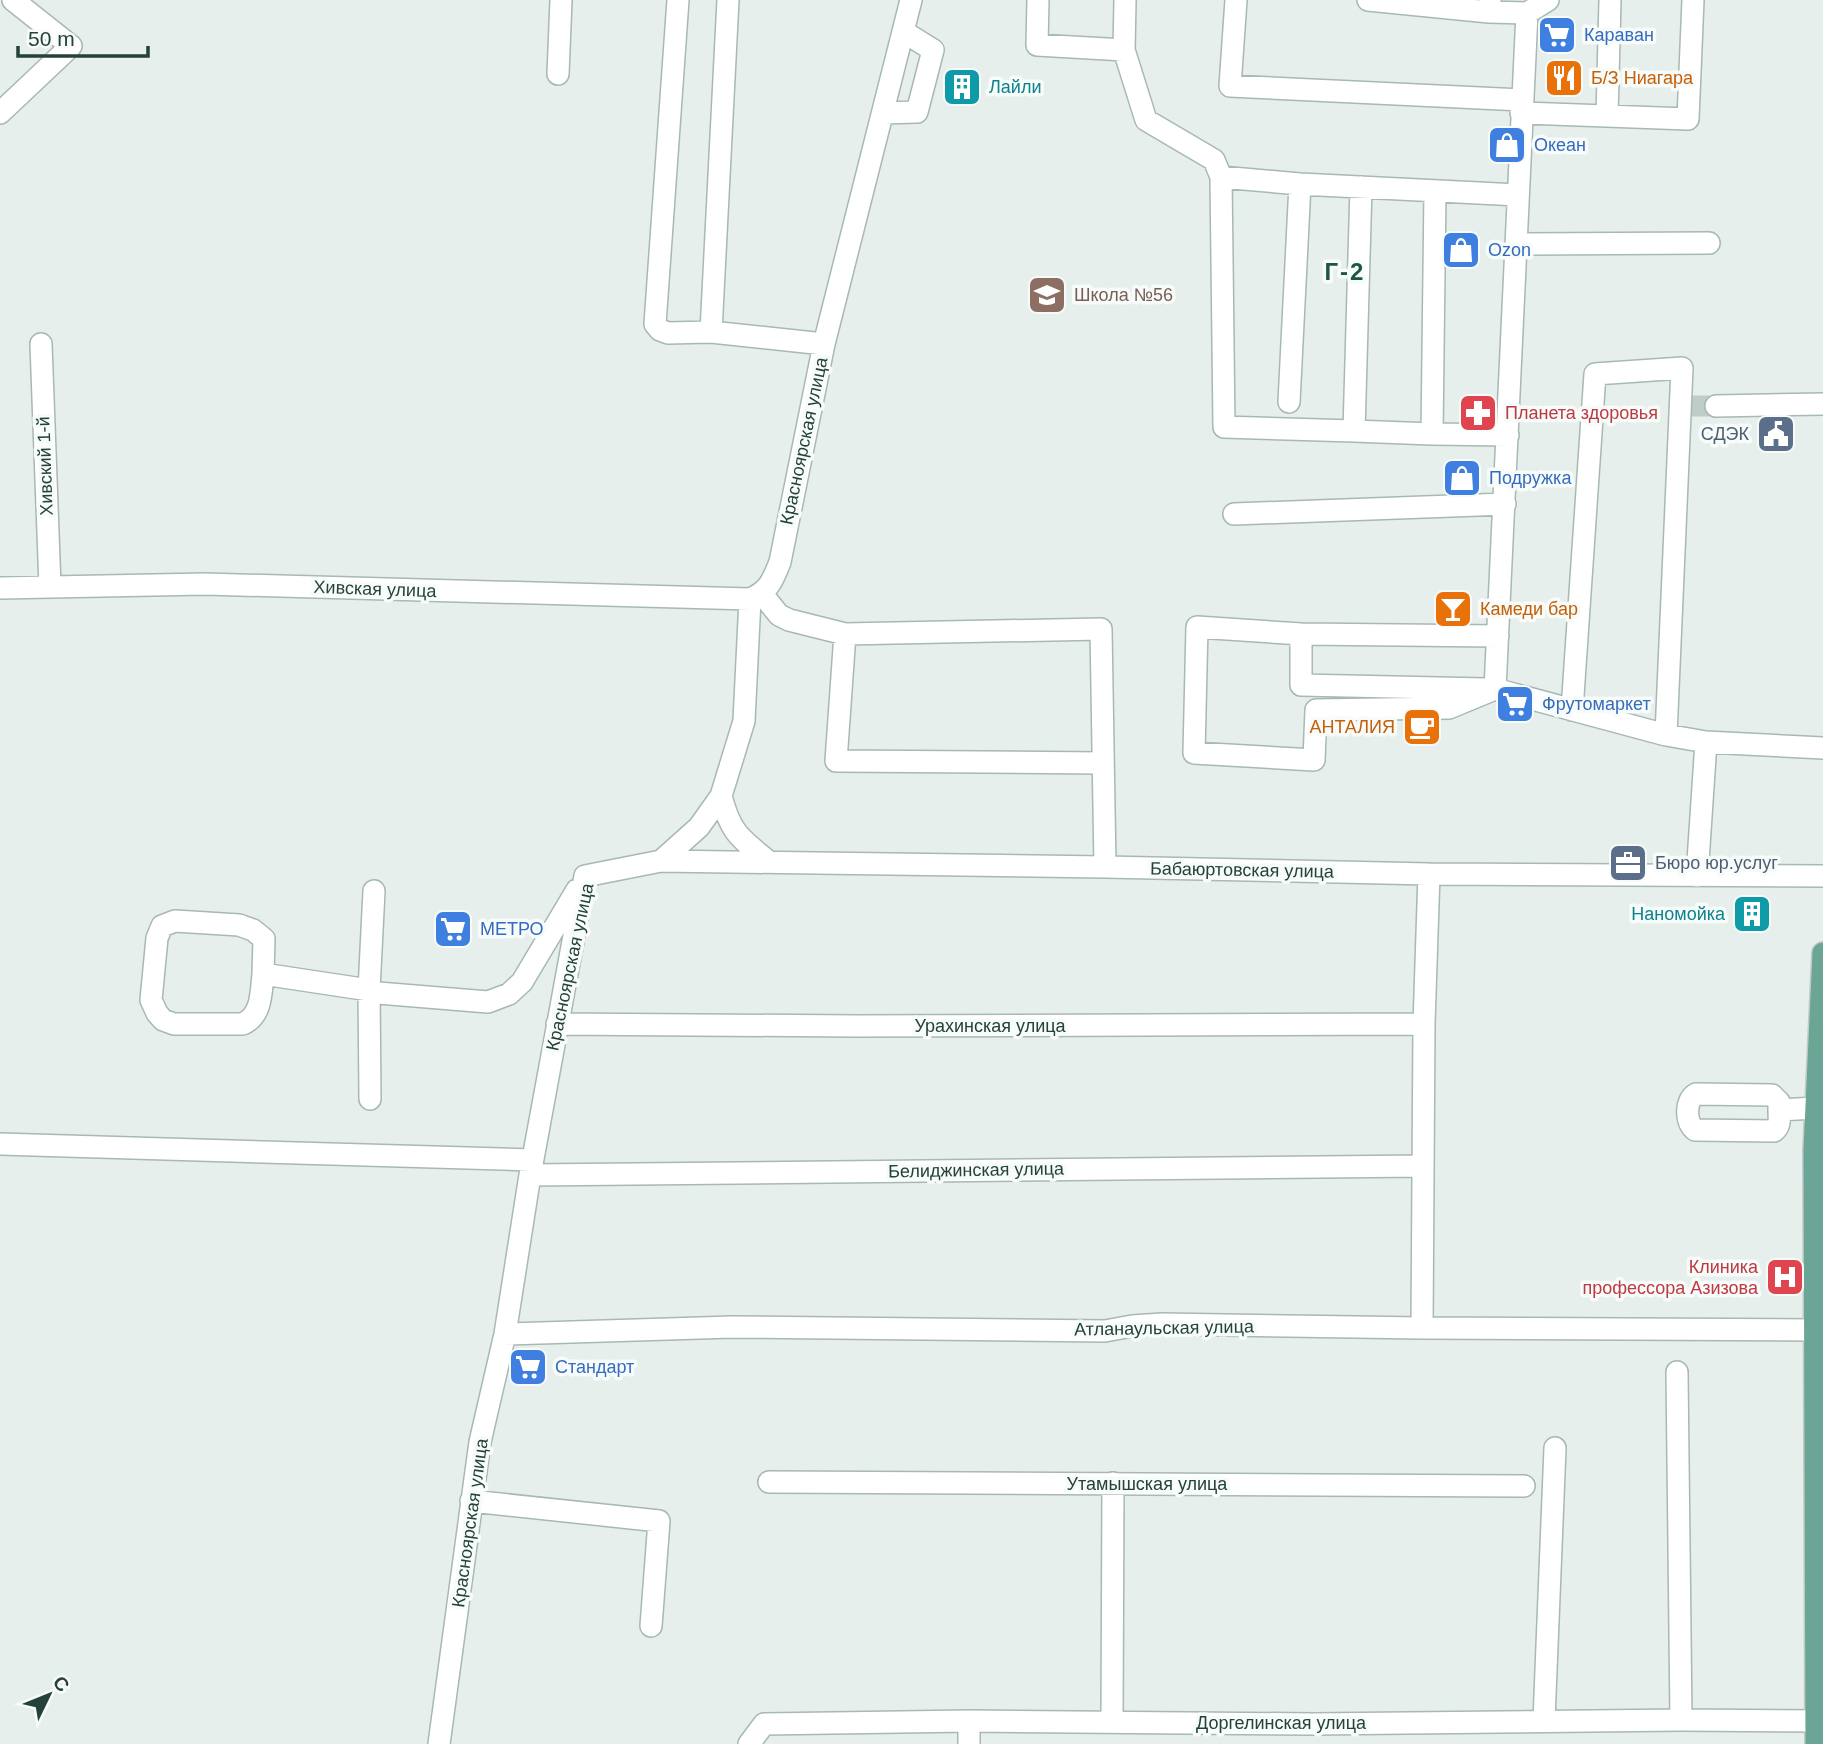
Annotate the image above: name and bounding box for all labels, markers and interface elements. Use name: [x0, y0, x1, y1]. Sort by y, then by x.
scale bar: [18, 14, 147, 58]
supermarket icon: Караван: [1536, 14, 1578, 56]
place label: Караван: [1584, 25, 1654, 45]
text: 50 m: [28, 27, 75, 50]
restaurant icon: Б/З Ниагара: [1543, 57, 1585, 99]
building icon: Лайли: [941, 66, 983, 108]
place label: Б/З Ниагара: [1591, 68, 1694, 88]
place label: Лайли: [989, 77, 1041, 97]
shop icon: Океан: [1486, 124, 1528, 166]
place label: Океан: [1534, 135, 1586, 155]
shop icon: Ozon: [1440, 229, 1482, 271]
place label: Ozon: [1488, 240, 1531, 260]
district label: Г-2: [1325, 258, 1365, 285]
school or university icon: Школа №56: [1026, 274, 1068, 316]
place label: Школа №56: [1074, 285, 1173, 305]
street label: Красноярская улица: [776, 354, 832, 527]
pharmacy icon: Планета здоровья: [1457, 392, 1499, 434]
place label: Планета здоровья: [1505, 403, 1658, 423]
public building icon: СДЭК: [1755, 413, 1797, 455]
street label: Хивский 1-й: [33, 416, 57, 516]
place label: СДЭК: [1701, 424, 1750, 444]
shop icon: Подружка: [1441, 457, 1483, 499]
place label: Подружка: [1489, 468, 1572, 488]
street label: Хивская улица: [313, 577, 438, 601]
bar icon: Камеди бар: [1432, 588, 1474, 630]
place label: Камеди бар: [1480, 599, 1578, 619]
supermarket icon: Фрутомаркет: [1494, 683, 1536, 725]
place label: Фрутомаркет: [1542, 694, 1651, 714]
cafe icon: АНТАЛИЯ: [1401, 706, 1443, 748]
place label: АНТАЛИЯ: [1309, 717, 1395, 737]
office icon: Бюро юр.услуг: [1607, 842, 1649, 884]
place label: Бюро юр.услуг: [1655, 853, 1778, 873]
street label: Бабаюртовская улица: [1150, 858, 1335, 882]
street label: Красноярская улица: [542, 880, 598, 1053]
building icon: Наномойка: [1731, 893, 1773, 935]
place label: Наномойка: [1631, 904, 1726, 924]
supermarket icon: МЕТРО: [432, 908, 474, 950]
place label: МЕТРО: [480, 919, 544, 939]
street label: Урахинская улица: [914, 1016, 1067, 1036]
street label: Белиджинская улица: [888, 1158, 1065, 1182]
hospital icon: Клиника профессора Азизова: [1764, 1256, 1806, 1298]
place label: Клиника профессора Азизова: [1582, 1257, 1759, 1298]
street label: Атланаульская улица: [1074, 1316, 1255, 1340]
supermarket icon: Стандарт: [507, 1346, 549, 1388]
place label: Стандарт: [555, 1357, 634, 1377]
street label: Красноярская улица: [448, 1436, 492, 1609]
street label: Утамышская улица: [1067, 1474, 1228, 1494]
north arrow: [14, 1660, 84, 1730]
text: С: [49, 1672, 74, 1696]
street label: Доргелинская улица: [1196, 1713, 1367, 1733]

